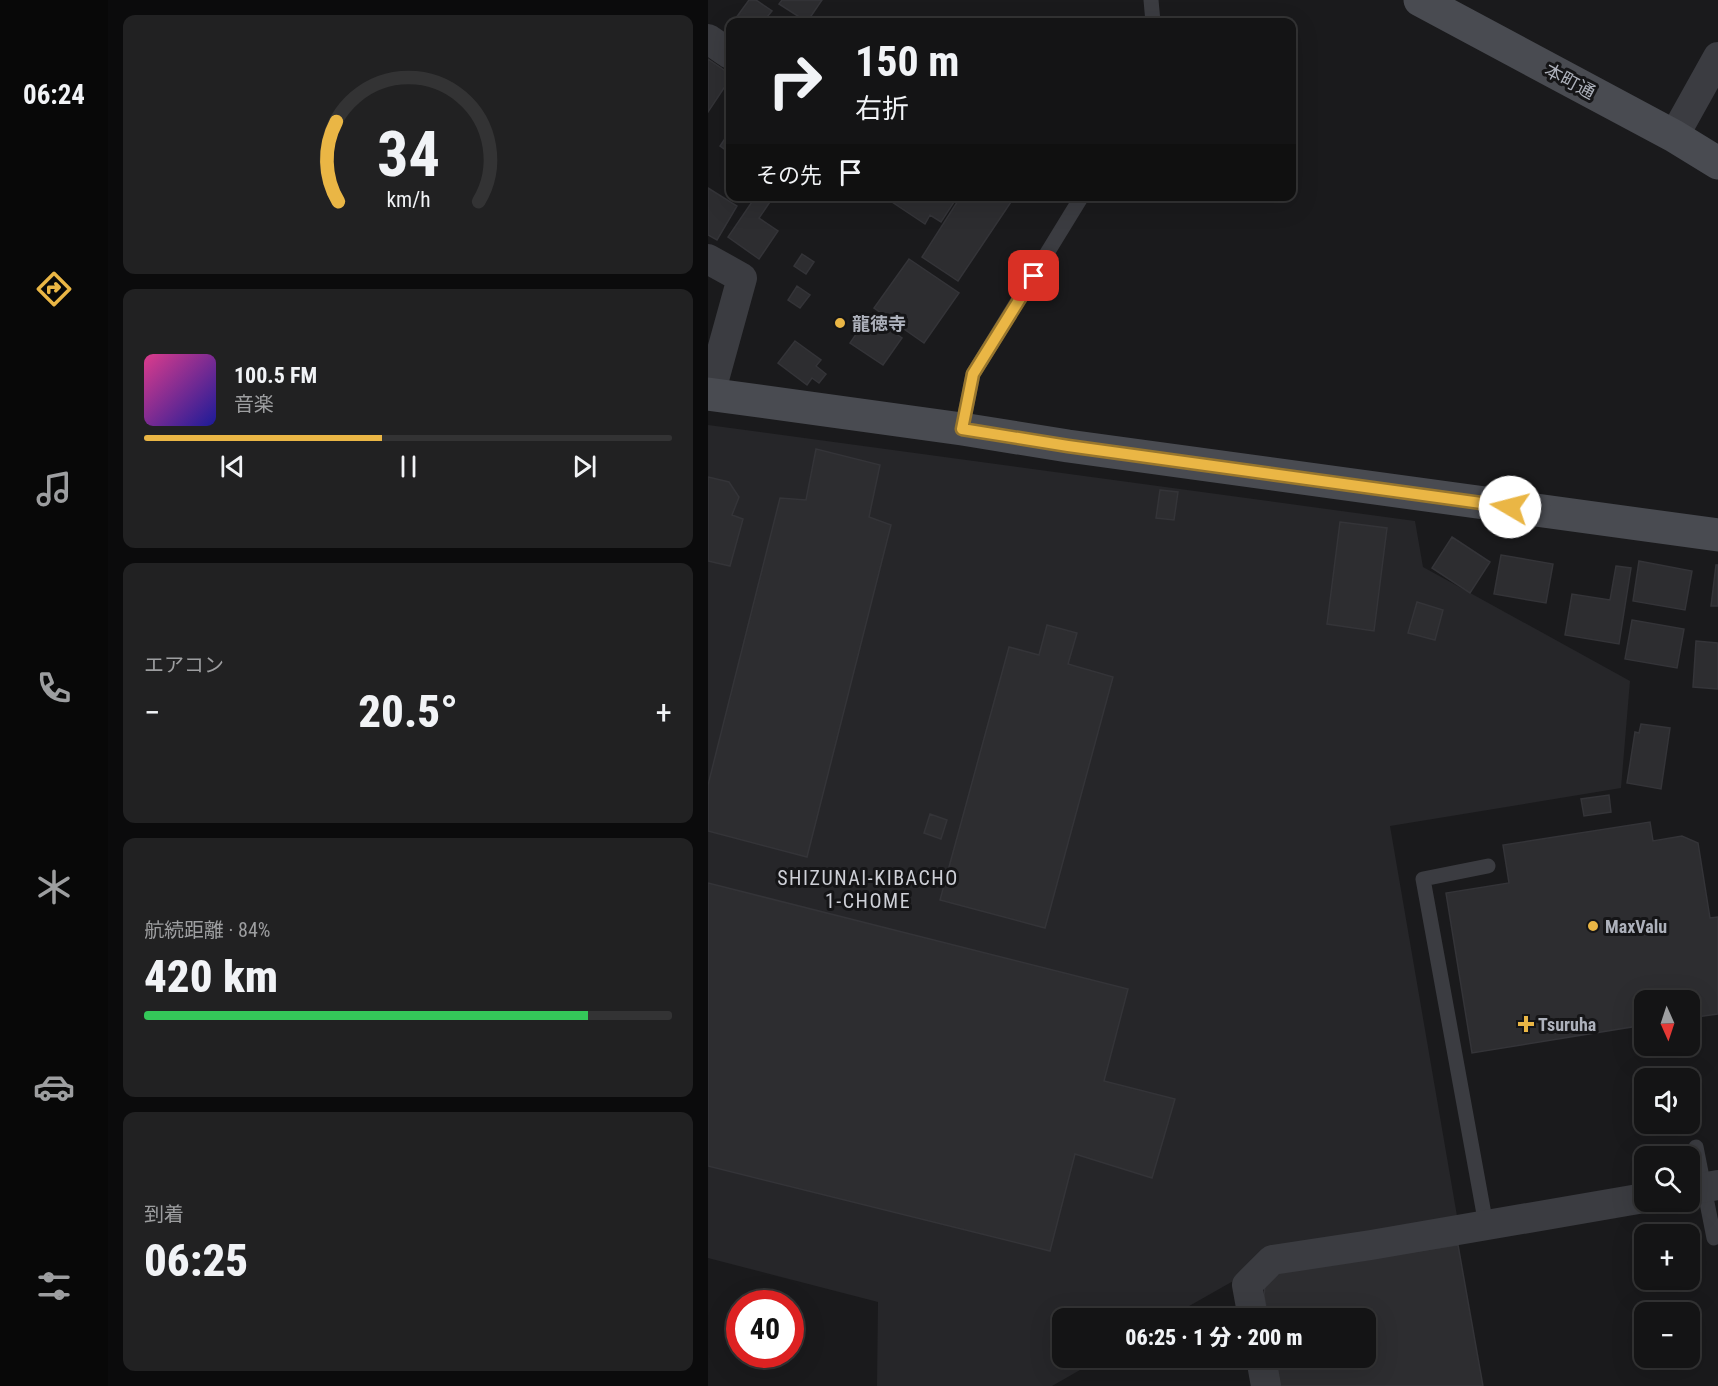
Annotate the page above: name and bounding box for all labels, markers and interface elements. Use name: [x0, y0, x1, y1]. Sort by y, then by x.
text: 150 m: [855, 37, 960, 86]
icon: right: [756, 42, 834, 120]
street label: 本町通: [1541, 59, 1599, 103]
text: 06:24: [23, 79, 85, 111]
text: 右折: [855, 93, 909, 125]
text: 34: [376, 118, 440, 191]
icon: arrive: [834, 156, 867, 189]
text: その先: [756, 163, 822, 188]
text: km/h: [386, 187, 430, 212]
pin: [1008, 250, 1059, 301]
icon: arrive: [1017, 259, 1050, 292]
icon: directions: [33, 268, 75, 310]
place label: 龍徳寺: [852, 313, 906, 334]
marker: 龍徳寺: [833, 316, 847, 330]
text: 100.5 FM: [234, 363, 317, 388]
text: 音楽: [234, 392, 274, 416]
icon: previous: [216, 450, 249, 483]
icon: pause: [392, 450, 425, 483]
icon: next: [568, 450, 601, 483]
icon: music: [33, 468, 75, 510]
position arrow: [1478, 475, 1542, 539]
text: エアコン: [144, 653, 224, 677]
icon: phone: [33, 667, 75, 709]
text: 20.5°: [358, 685, 458, 738]
text: −: [144, 693, 161, 732]
text: +: [656, 693, 672, 732]
icon: climate: [33, 866, 75, 908]
district label: SHIZUNAI-KIBACHO 1-CHOME: [777, 866, 959, 913]
place label: MaxValu: [1605, 916, 1667, 937]
text: 航続距離 · 84%: [144, 918, 270, 942]
marker: MaxValu: [1586, 919, 1600, 933]
text: 420 km: [144, 950, 278, 1003]
north arrow: [1634, 990, 1700, 1056]
map controls: [1634, 990, 1700, 1368]
place label: Tsuruha: [1538, 1014, 1596, 1035]
marker: Tsuruha: [1519, 1017, 1533, 1031]
icon: car: [33, 1066, 75, 1108]
button: sound: [1634, 1068, 1700, 1134]
button: search: [1634, 1146, 1700, 1212]
text: 到着: [144, 1202, 184, 1226]
button: +: [1634, 1224, 1700, 1290]
text: 06:25: [144, 1234, 248, 1287]
icon: filters: [33, 1265, 75, 1307]
speed limit sign: 40: [726, 1290, 804, 1368]
button: −: [1634, 1302, 1700, 1368]
text: 06:25 · 1 分 · 200 m: [1125, 1325, 1303, 1350]

